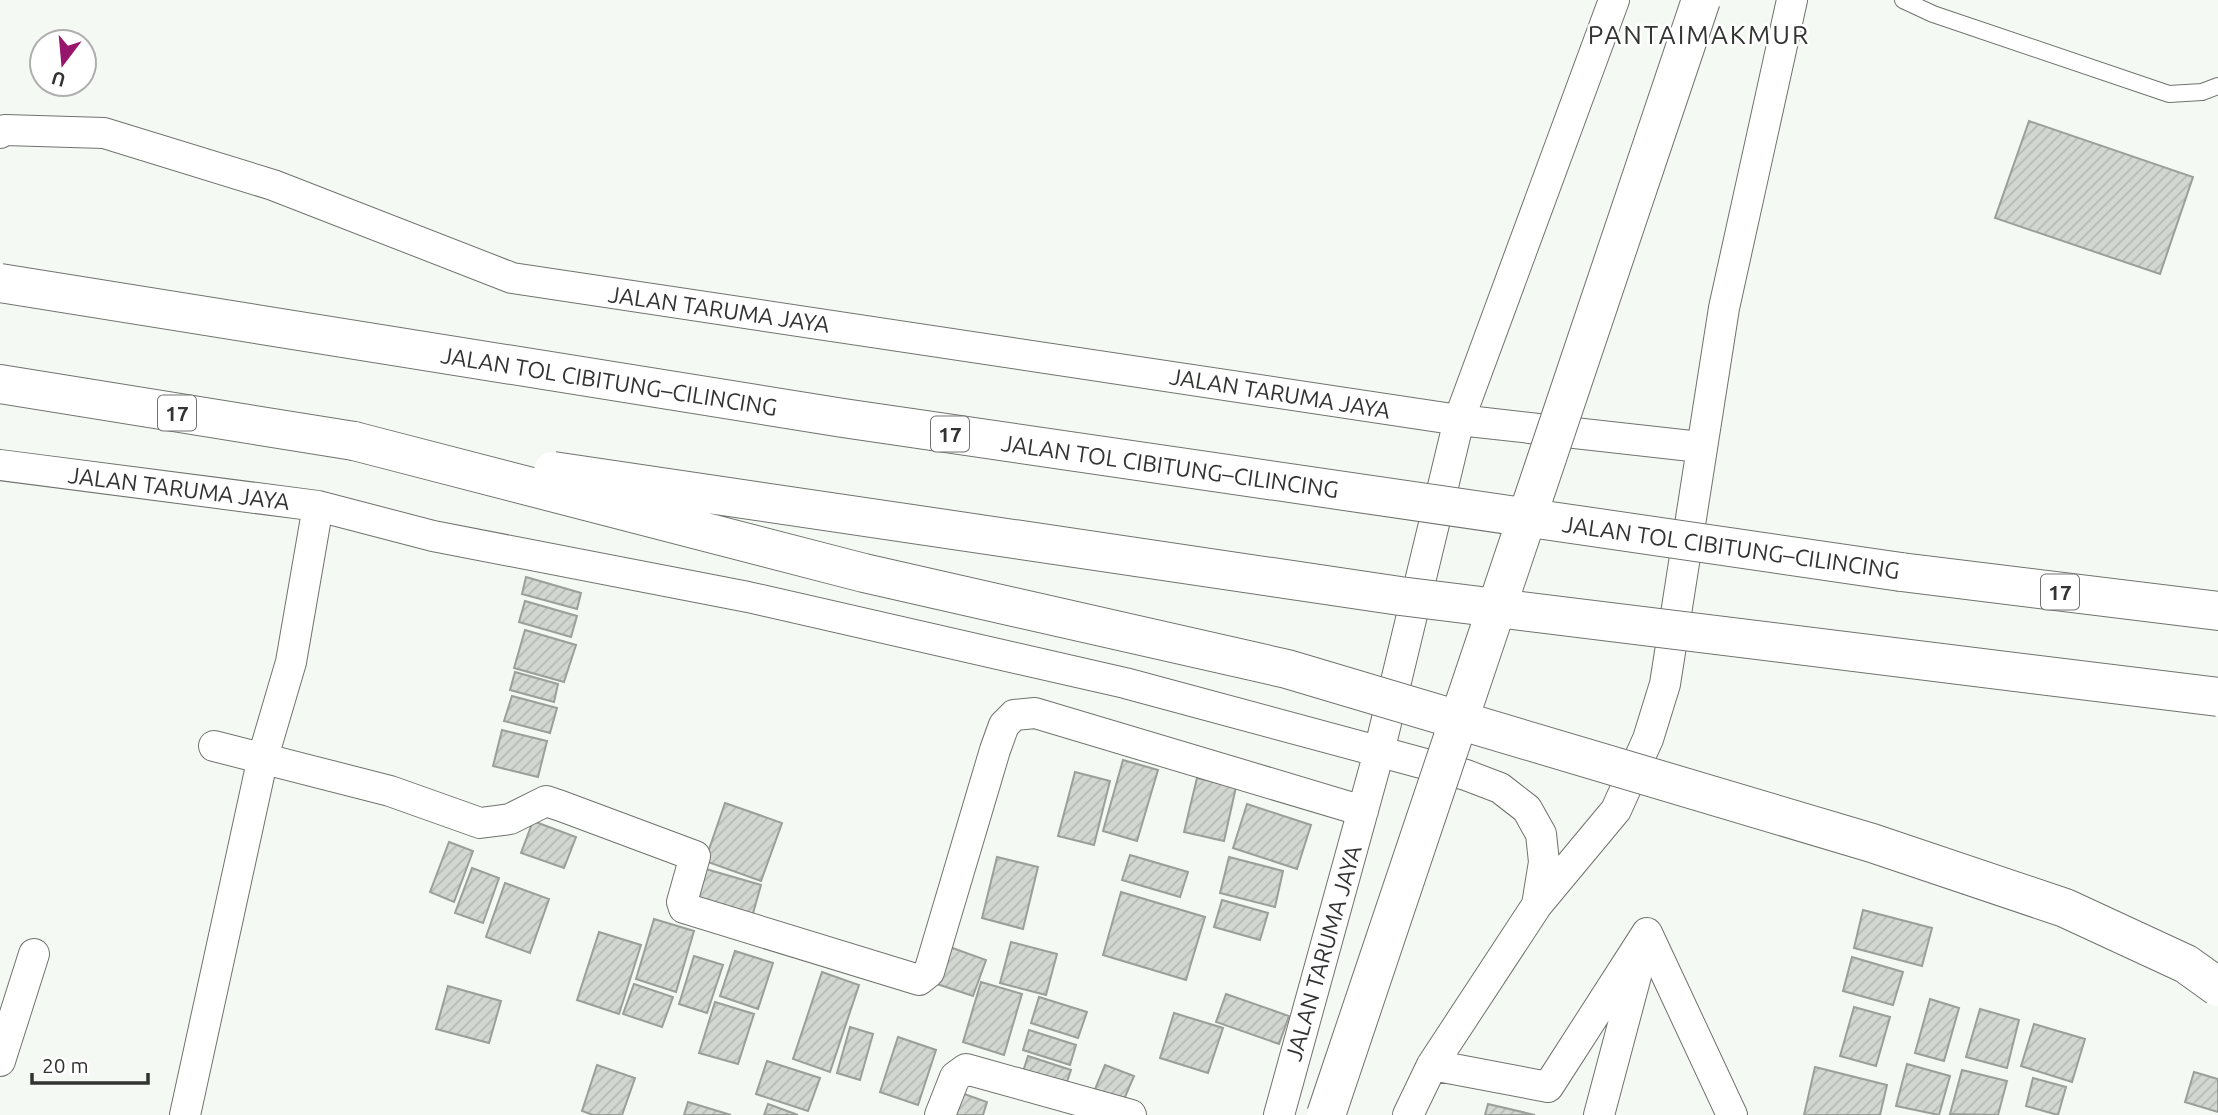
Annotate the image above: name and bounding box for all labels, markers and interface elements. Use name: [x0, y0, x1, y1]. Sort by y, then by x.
district label: PANTAIMAKMUR: [1588, 20, 1810, 49]
north arrow: [28, 28, 98, 98]
text: U: [49, 67, 68, 92]
street label: JALAN TARUMA JAYA: [607, 281, 831, 337]
street label: JALAN TOL CIBITUNG–CILINCING: [439, 342, 779, 420]
street label: JALAN TARUMA JAYA: [1168, 363, 1392, 423]
road number: 17: [158, 396, 196, 430]
road number: 17: [931, 416, 969, 452]
street label: JALAN TOL CIBITUNG–CILINCING: [1000, 430, 1340, 502]
street label: JALAN TARUMA JAYA: [67, 462, 291, 514]
street label: JALAN TOL CIBITUNG–CILINCING: [1561, 511, 1901, 583]
road number: 17: [2041, 574, 2079, 610]
street label: JALAN TARUMA JAYA: [1280, 842, 1366, 1064]
scale bar: [32, 1042, 147, 1086]
text: 20 m: [42, 1053, 89, 1077]

